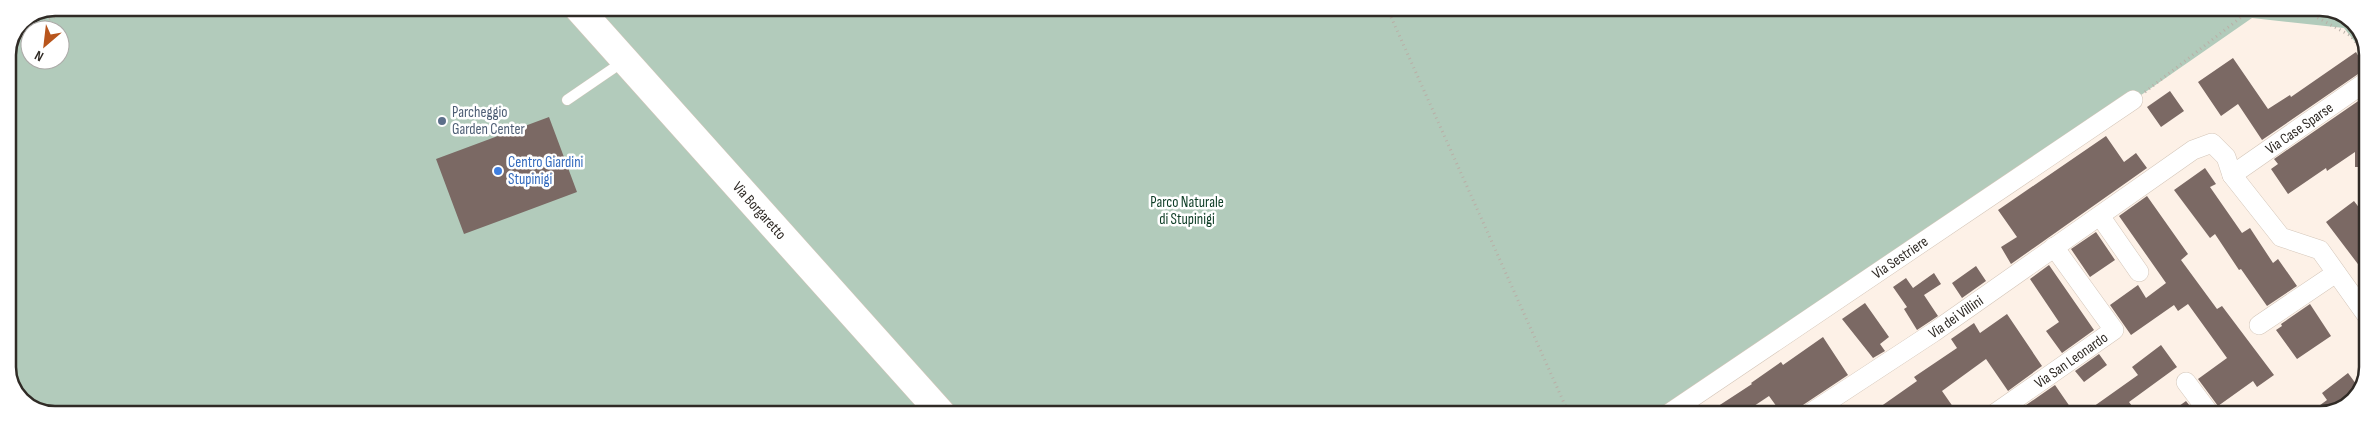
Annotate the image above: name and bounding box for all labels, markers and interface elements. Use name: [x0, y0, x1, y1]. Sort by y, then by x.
north arrow: [20, 20, 70, 70]
text: N: [32, 47, 46, 65]
street label: Via Case Sparse: [2262, 98, 2337, 158]
place label: Parcheggio Garden Center: [452, 103, 526, 139]
marker: Parcheggio Garden Center: [436, 115, 448, 127]
place label: Centro Giardini Stupinigi: [508, 153, 584, 189]
marker: Centro Giardini Stupinigi: [492, 165, 504, 177]
street label: Via Borgaretto: [729, 178, 791, 243]
park label: Parco Naturale di Stupinigi: [1150, 193, 1224, 229]
street label: Via Sestriere: [1868, 232, 1932, 283]
street label: Via dei Villini: [1925, 291, 1987, 343]
street label: Via San Leonardo: [2031, 328, 2111, 392]

